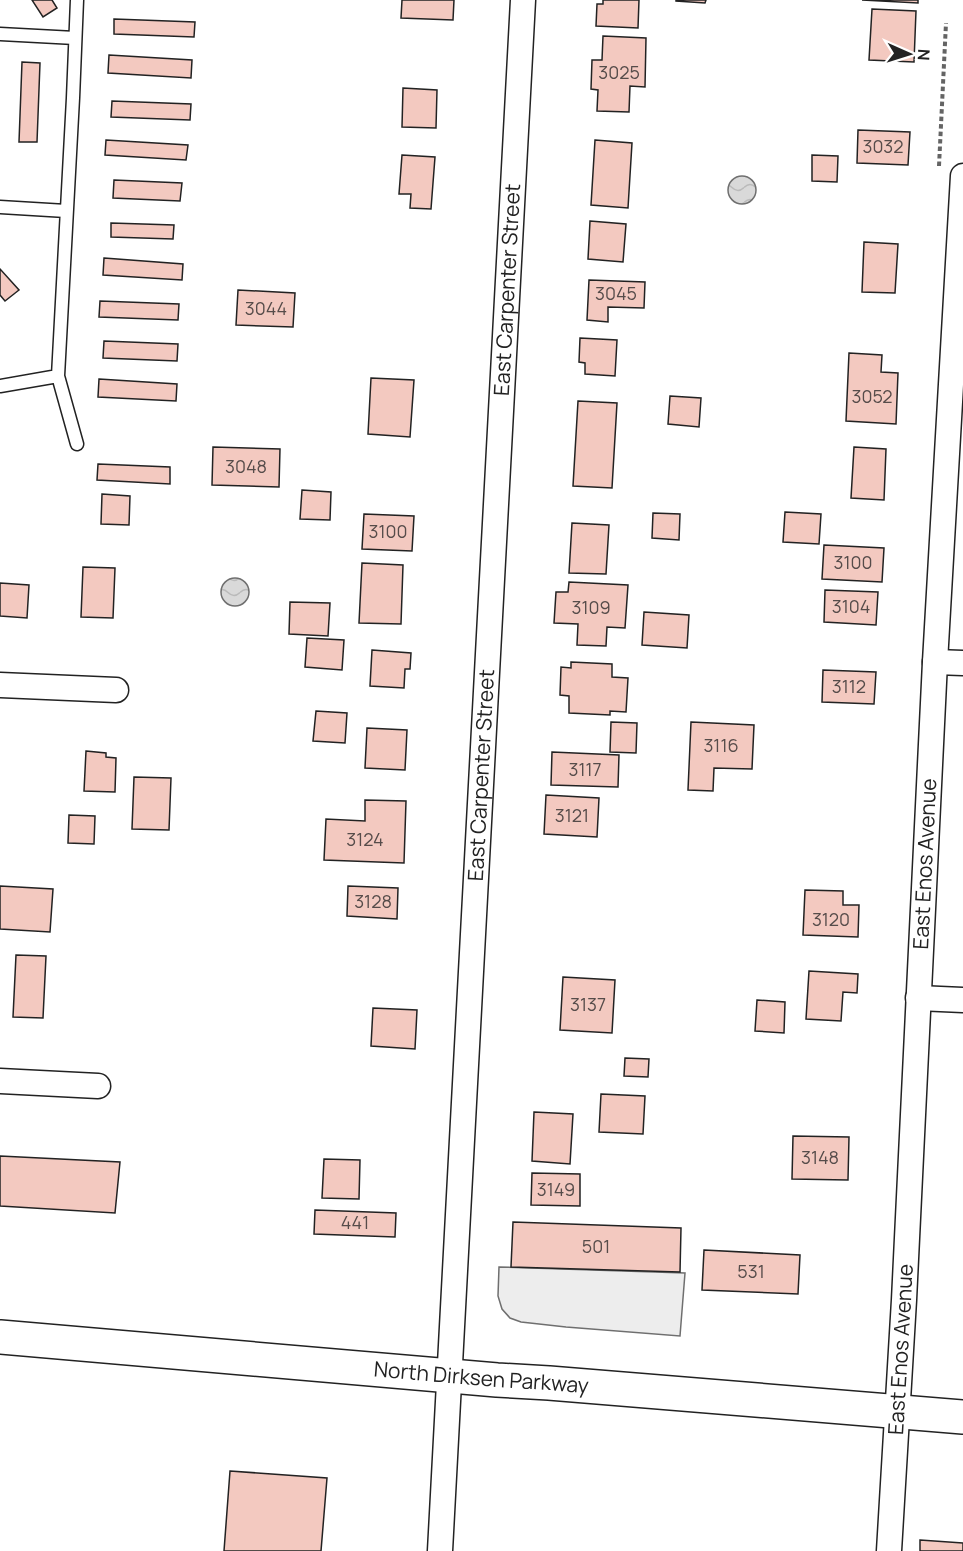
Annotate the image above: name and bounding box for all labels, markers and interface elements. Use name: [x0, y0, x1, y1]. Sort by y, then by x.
north arrow: [879, 24, 939, 84]
text: N: [913, 48, 935, 61]
house number: 3025: [598, 60, 640, 84]
house number: 3032: [862, 134, 904, 158]
street label: East Carpenter Street: [487, 183, 526, 396]
house number: 3045: [595, 281, 637, 305]
house number: 3044: [245, 296, 287, 320]
house number: 3052: [851, 384, 893, 408]
house number: 3048: [225, 454, 267, 478]
house number: 3100: [369, 519, 407, 543]
house number: 3100: [834, 550, 872, 574]
house number: 3104: [832, 594, 870, 618]
house number: 3109: [571, 595, 611, 619]
street label: East Carpenter Street: [461, 668, 500, 882]
house number: 3112: [832, 674, 866, 698]
house number: 3116: [703, 733, 739, 757]
house number: 3117: [568, 757, 602, 781]
street label: East Enos Avenue: [906, 778, 942, 950]
house number: 3121: [555, 803, 589, 827]
house number: 3124: [346, 827, 384, 851]
house number: 3128: [354, 889, 392, 913]
house number: 3120: [812, 907, 850, 931]
house number: 3137: [570, 992, 606, 1016]
house number: 3148: [801, 1145, 839, 1169]
house number: 3149: [537, 1177, 575, 1201]
house number: 441: [341, 1210, 369, 1234]
house number: 501: [582, 1234, 610, 1258]
house number: 531: [737, 1259, 765, 1283]
street label: East Enos Avenue: [881, 1263, 919, 1436]
street label: North Dirksen Parkway: [373, 1354, 590, 1399]

